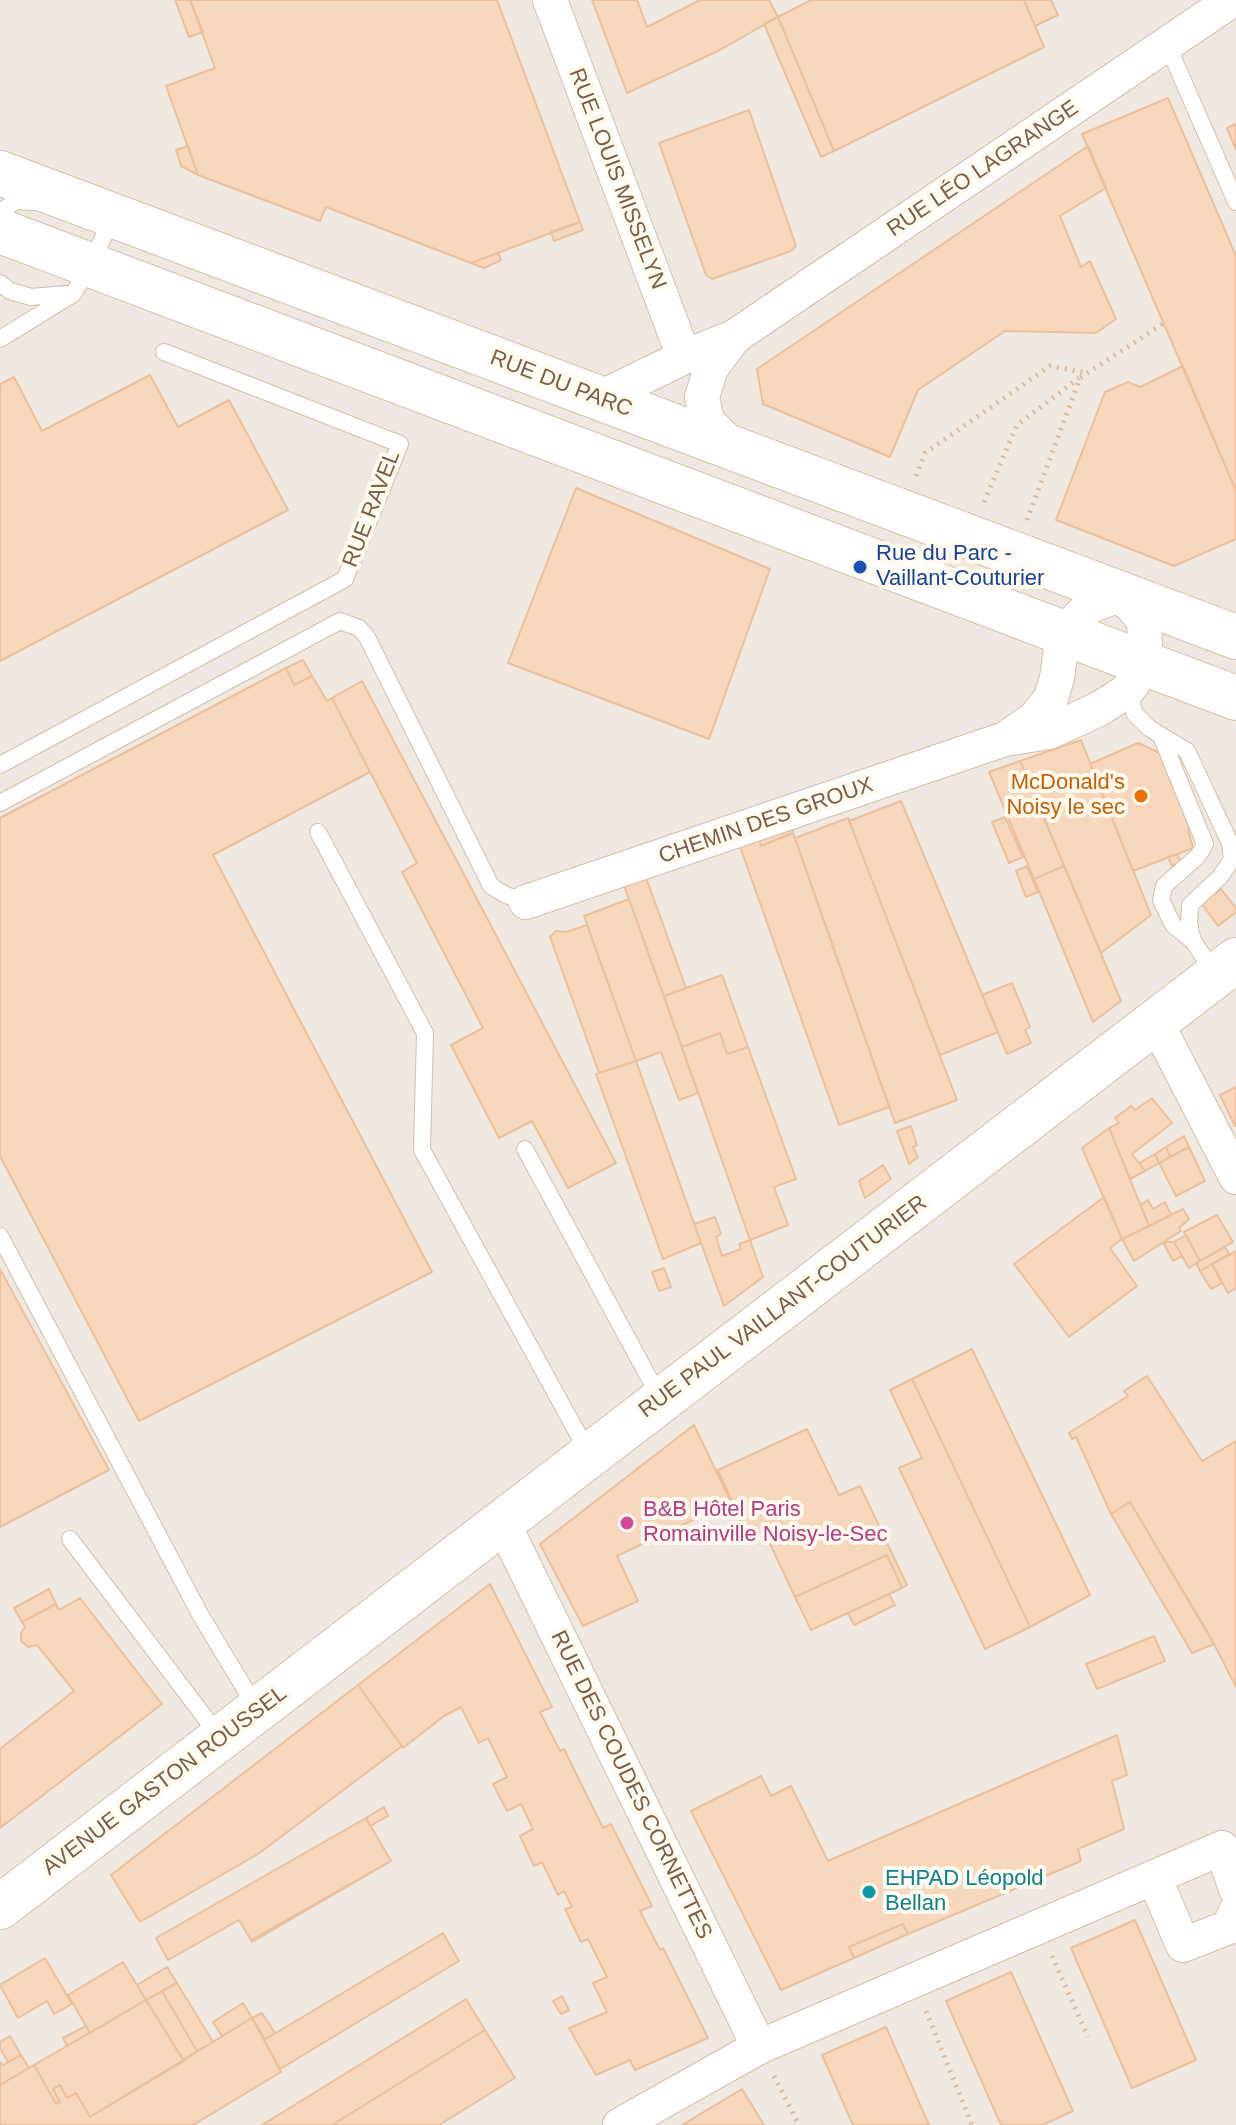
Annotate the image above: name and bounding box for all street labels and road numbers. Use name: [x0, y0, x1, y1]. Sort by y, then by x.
street label: RUE LOUIS MISSELYN: [563, 65, 671, 293]
street label: RUE LÉO LAGRANGE: [882, 95, 1084, 243]
street label: RUE DU PARC: [486, 345, 636, 423]
street label: RUE RAVEL: [338, 447, 406, 571]
street label: CHEMIN DES GROUX: [655, 772, 877, 870]
street label: RUE PAUL VAILLANT-COUTURIER: [634, 1190, 932, 1424]
street label: RUE DES COUDES CORNETTES: [545, 1627, 717, 1943]
street label: AVENUE GASTON ROUSSEL: [38, 1681, 292, 1881]

